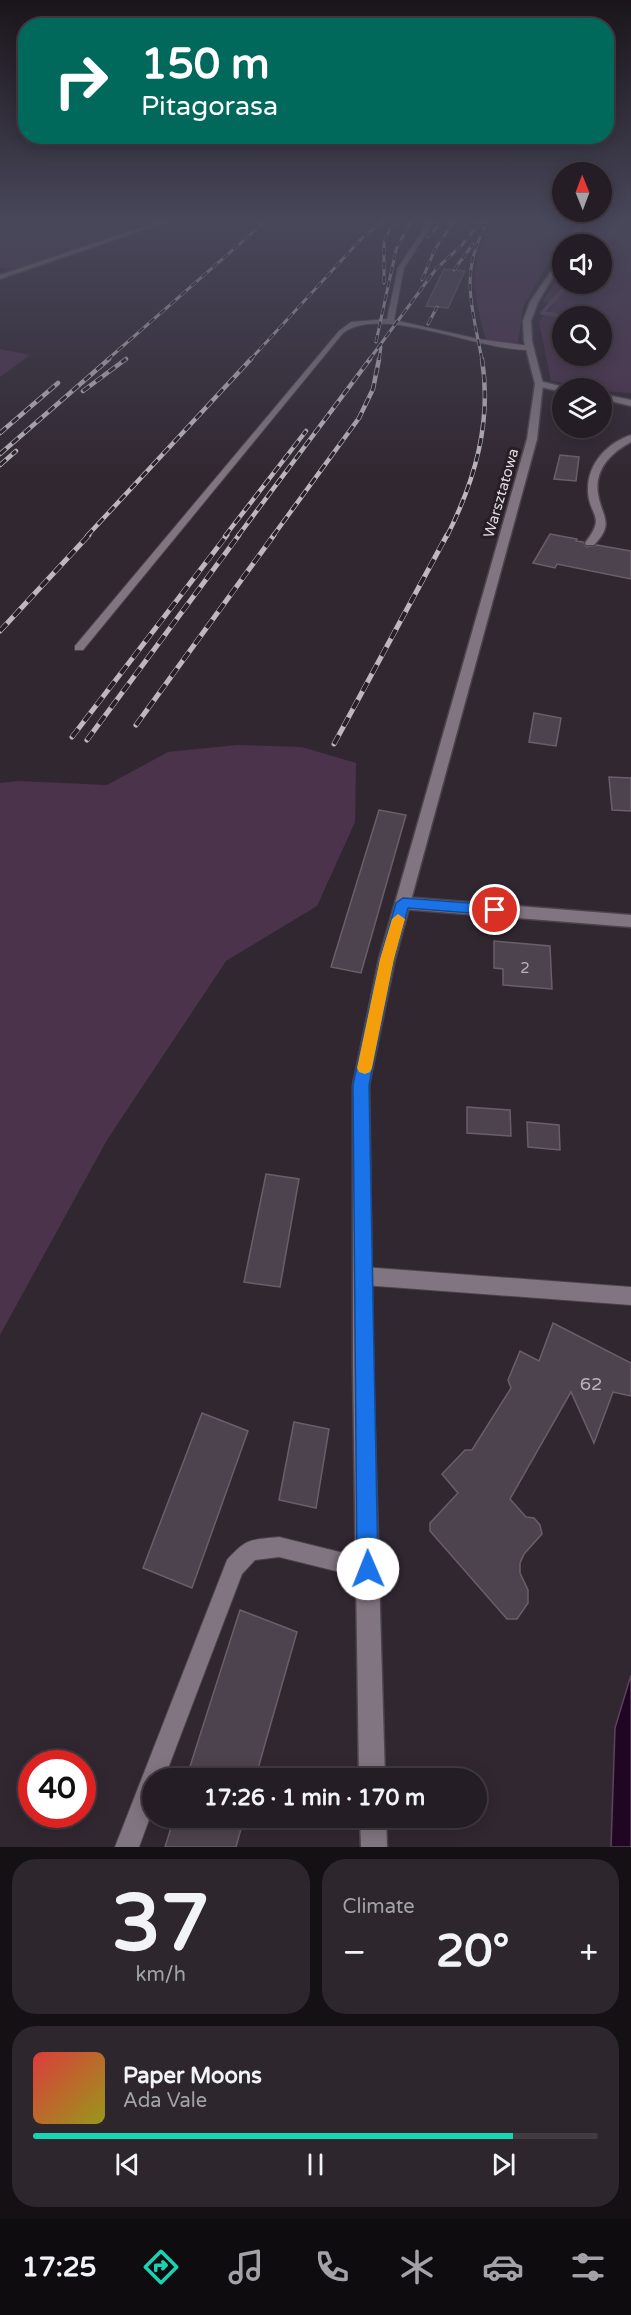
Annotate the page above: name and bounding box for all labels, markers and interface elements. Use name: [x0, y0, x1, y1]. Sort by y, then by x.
text: 150 m: [141, 39, 270, 90]
icon: right: [42, 42, 120, 120]
text: Pitagorasa: [141, 90, 278, 123]
north arrow: [552, 162, 612, 222]
map controls: [552, 162, 612, 438]
button: sound: [552, 234, 612, 294]
button: search: [552, 306, 612, 366]
button: layers: [552, 378, 612, 438]
street label: Warsztatowa: [480, 446, 522, 540]
pin: [469, 884, 520, 935]
icon: arrive: [478, 893, 511, 926]
house number: 2: [520, 959, 530, 977]
house number: 62: [580, 1373, 602, 1395]
position arrow: [336, 1537, 400, 1601]
speed limit sign: 40: [18, 1750, 96, 1828]
text: 17:26 · 1 min · 170 m: [204, 1785, 425, 1811]
text: 37: [112, 1877, 210, 1971]
text: Climate: [343, 1895, 415, 1919]
text: 20°: [436, 1925, 509, 1979]
text: −: [343, 1933, 366, 1972]
text: +: [579, 1933, 598, 1972]
text: km/h: [136, 1963, 186, 1987]
text: Paper Moons: [123, 2063, 262, 2089]
text: Ada Vale: [123, 2089, 207, 2113]
icon: previous: [111, 2148, 144, 2181]
icon: pause: [299, 2148, 332, 2181]
icon: next: [487, 2148, 520, 2181]
icon: directions: [140, 2246, 182, 2288]
icon: music: [225, 2246, 267, 2288]
icon: phone: [311, 2246, 353, 2288]
icon: climate: [396, 2246, 438, 2288]
icon: car: [482, 2246, 524, 2288]
icon: filters: [567, 2246, 609, 2288]
text: 17:25: [22, 2251, 97, 2284]

